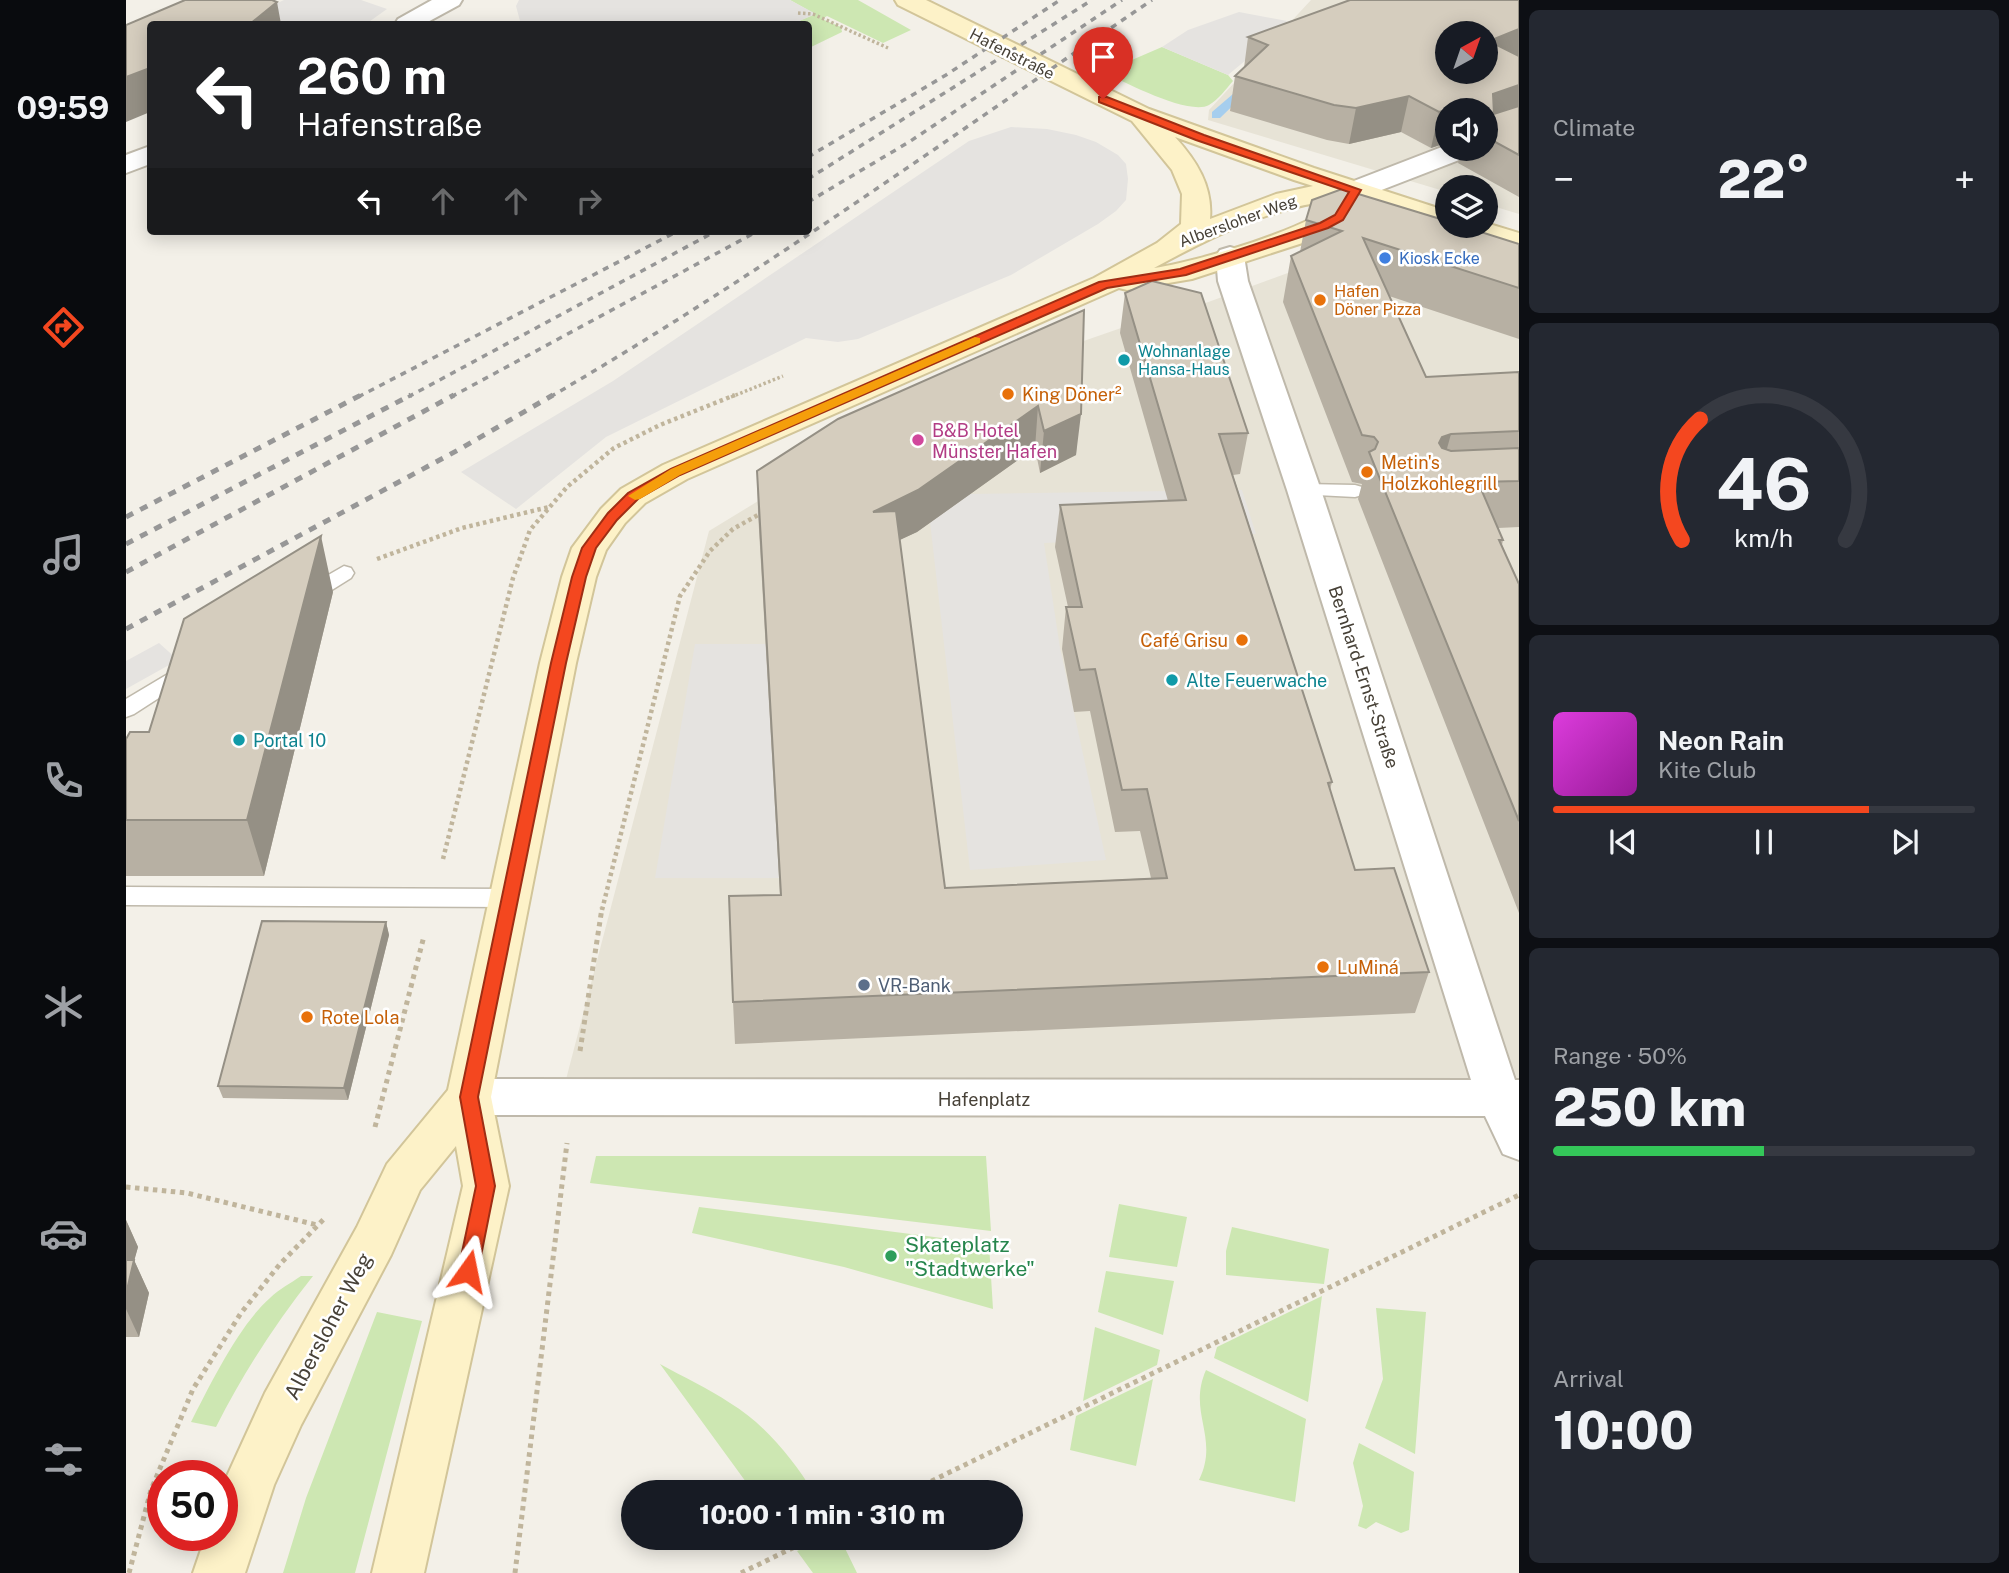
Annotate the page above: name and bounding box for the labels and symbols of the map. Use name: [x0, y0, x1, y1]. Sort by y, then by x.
north arrow: [1435, 21, 1498, 84]
street label: Hafenstraße: [966, 24, 1058, 84]
pin: [1073, 27, 1133, 99]
street label: Albersloher Weg: [1176, 191, 1300, 251]
place label: Kiosk Ecke: [1399, 249, 1480, 268]
marker: Kiosk Ecke: [1377, 250, 1393, 266]
place label: Hafen Döner Pizza: [1334, 282, 1421, 319]
marker: Hafen Döner Pizza: [1312, 292, 1328, 308]
place label: Wohnanlage Hansa-Haus: [1138, 342, 1230, 379]
marker: Wohnanlage Hansa-Haus: [1116, 352, 1132, 368]
place label: King Döner²: [1022, 384, 1122, 405]
marker: King Döner²: [1000, 386, 1016, 402]
place label: B&B Hotel Münster Hafen: [932, 420, 1057, 462]
marker: B&B Hotel Münster Hafen: [910, 432, 926, 448]
place label: Metin's Holzkohlegrill: [1381, 452, 1498, 494]
marker: Metin's Holzkohlegrill: [1359, 464, 1375, 480]
street label: Bernhard-Ernst-Straße: [1325, 583, 1403, 771]
place label: Café Grisu: [1140, 630, 1228, 651]
marker: Café Grisu: [1234, 632, 1250, 648]
place label: Alte Feuerwache: [1186, 670, 1327, 691]
marker: Alte Feuerwache: [1164, 672, 1180, 688]
place label: Portal 10: [253, 730, 326, 751]
marker: Portal 10: [231, 732, 247, 748]
place label: LuMiná: [1337, 957, 1399, 978]
marker: LuMiná: [1315, 959, 1331, 975]
place label: VR-Bank: [878, 975, 951, 996]
marker: VR-Bank: [856, 977, 872, 993]
place label: Rote Lola: [321, 1007, 399, 1028]
marker: Rote Lola: [299, 1009, 315, 1025]
street label: Hafenplatz: [938, 1089, 1030, 1110]
place label: Skateplatz "Stadtwerke": [905, 1232, 1035, 1281]
position arrow: [431, 1234, 505, 1308]
street label: Albersloher Weg: [279, 1248, 377, 1404]
marker: Skateplatz "Stadtwerke": [883, 1248, 899, 1264]
speed limit sign: 50: [147, 1460, 238, 1551]

